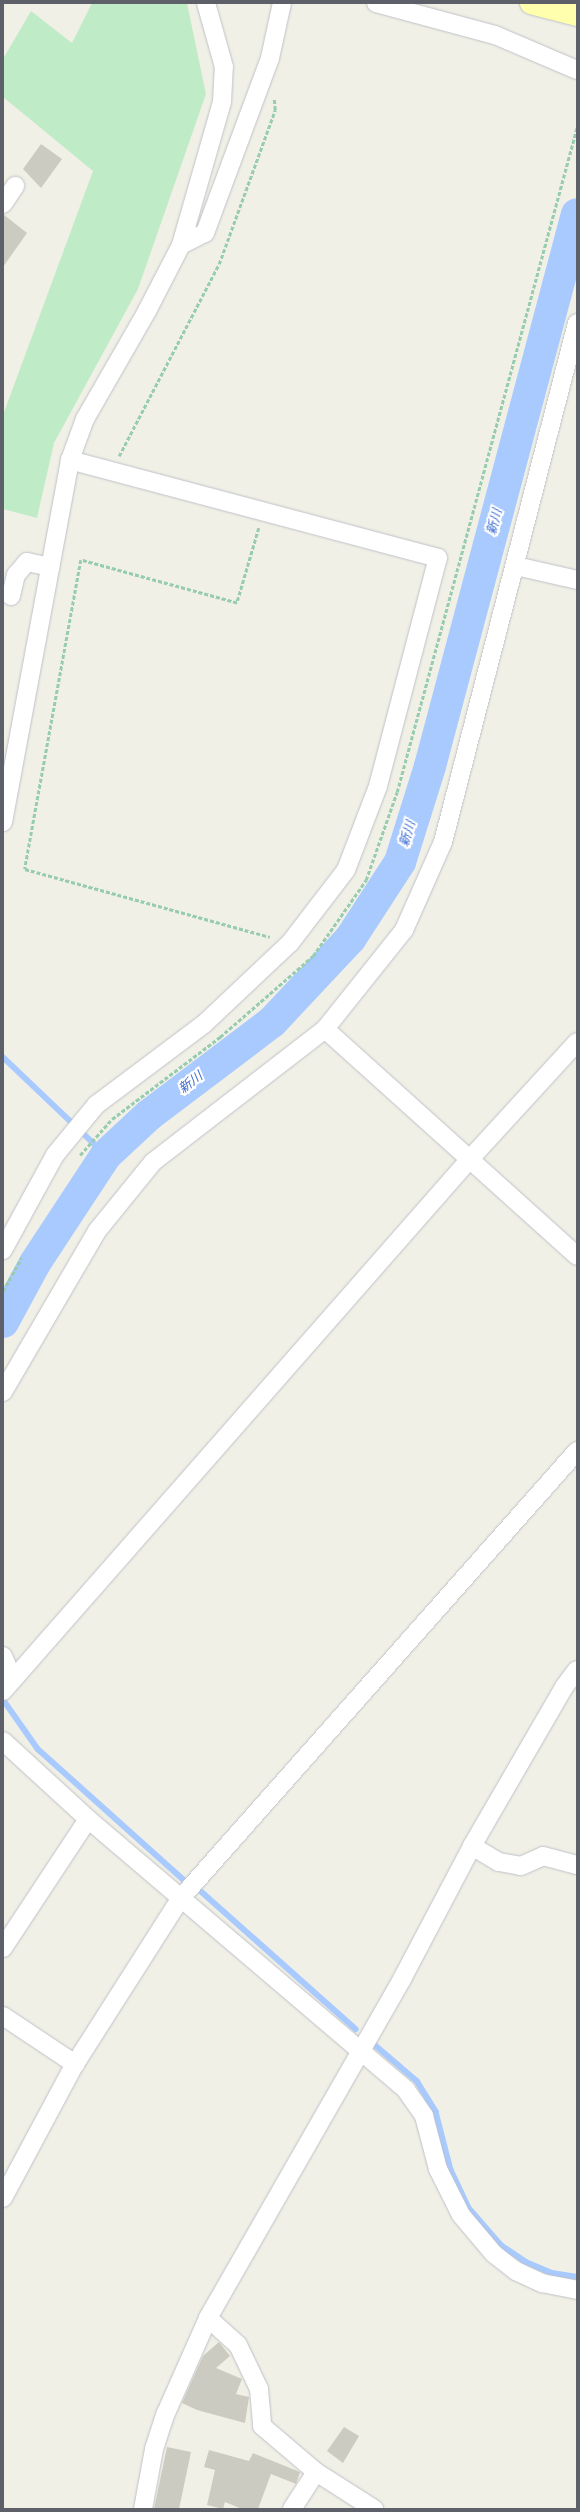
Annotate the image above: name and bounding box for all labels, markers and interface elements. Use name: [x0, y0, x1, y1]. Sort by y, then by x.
water label: 新川: [484, 507, 506, 537]
water label: 新川: [397, 819, 419, 849]
water label: 新川: [176, 1069, 206, 1097]

